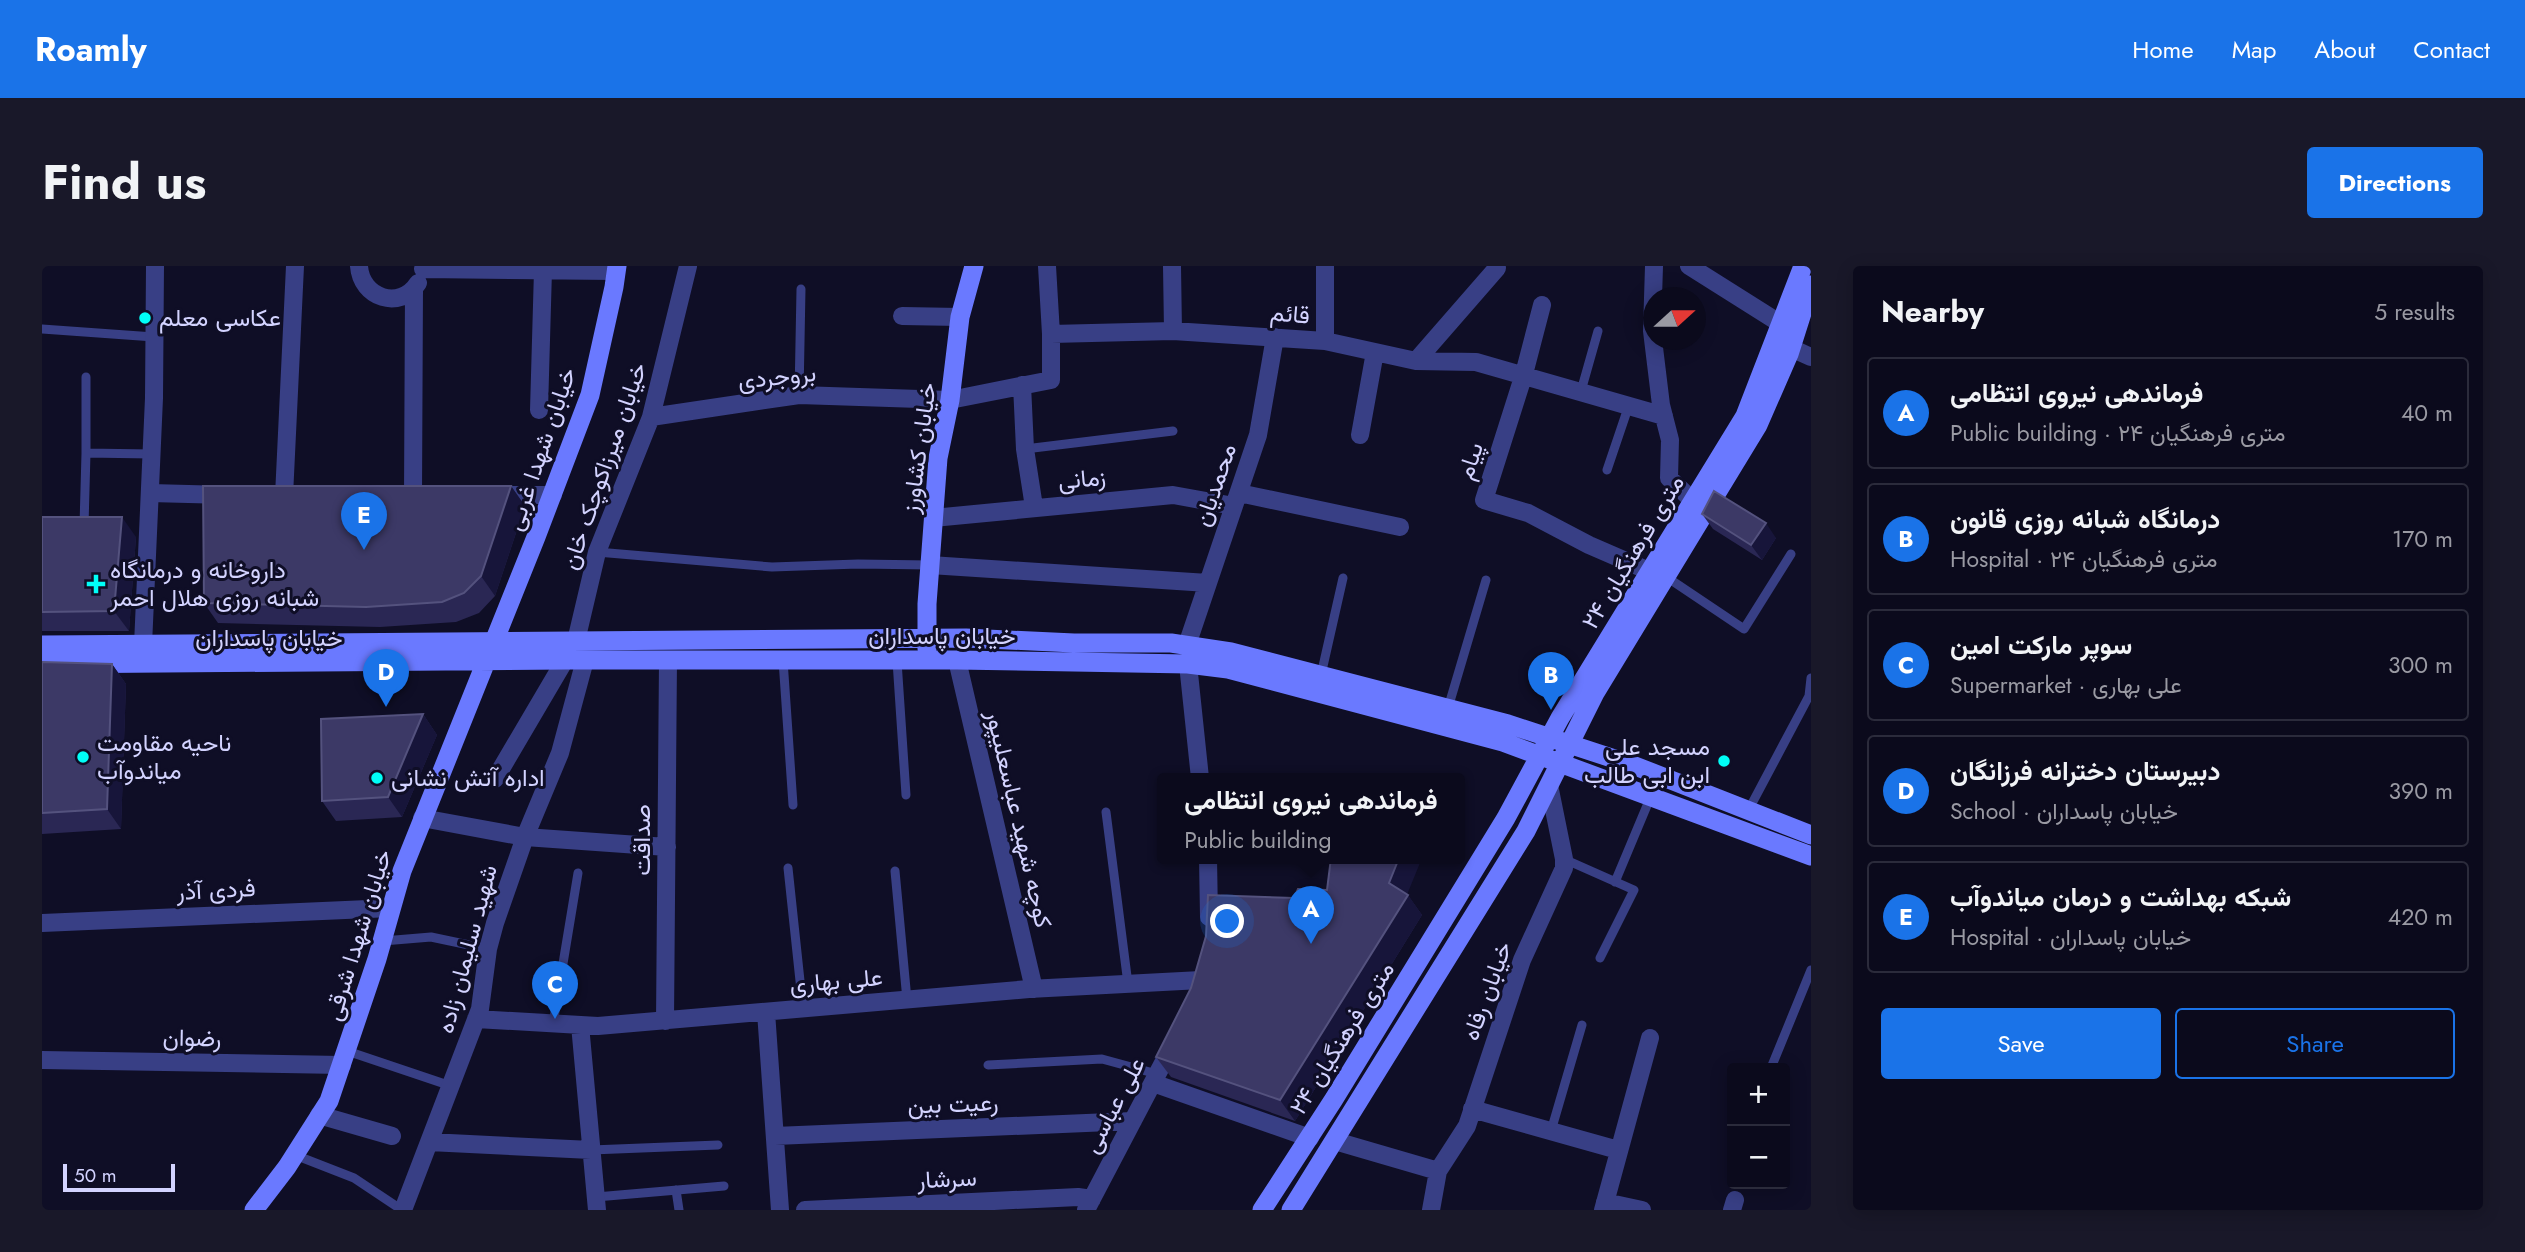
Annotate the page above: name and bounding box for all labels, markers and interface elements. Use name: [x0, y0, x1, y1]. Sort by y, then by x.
text: Roamly: [35, 26, 147, 73]
text: Home: [2132, 32, 2194, 67]
text: Map: [2232, 32, 2276, 67]
text: About: [2314, 32, 2375, 67]
text: Contact: [2413, 32, 2490, 67]
text: Find us: [42, 147, 206, 217]
button: Directions: [2307, 147, 2483, 218]
north arrow: [1643, 287, 1706, 350]
text: Nearby: [1881, 290, 1984, 333]
street label: قائم: [1269, 294, 1311, 333]
text: 5 results: [2374, 295, 2455, 329]
place label: عکاسی معلم: [159, 300, 281, 335]
marker: عکاسی معلم: [137, 310, 153, 326]
street label: بروجردی: [736, 355, 818, 398]
street label: خیابان میرزاکوچک خان: [552, 358, 655, 574]
street label: خیابان شهدا غربی: [496, 363, 585, 535]
text: فرماندهی نیروی انتظامی: [1950, 374, 2203, 412]
street label: خیابان کشاورز: [892, 380, 945, 517]
text: A: [1898, 396, 1914, 430]
text: 40 m: [2401, 396, 2453, 430]
text: Public building · ۲۴ متری فرهنگیان: [1950, 416, 2286, 450]
street label: پیام: [1447, 438, 1492, 484]
street label: محمدیان: [1184, 439, 1245, 531]
street label: زمانی: [1057, 459, 1107, 498]
street label: ۲۴ متری فرهنگیان: [1573, 468, 1693, 636]
pin: E: [341, 492, 387, 550]
text: درمانگاه شبانه روزی قانون: [1950, 500, 2220, 538]
text: B: [1898, 522, 1914, 556]
text: 170 m: [2392, 522, 2453, 556]
text: Hospital · ۲۴ متری فرهنگیان: [1950, 542, 2218, 576]
place label: داروخانه و درمانگاه شبانه روزی هلال احمر: [109, 552, 319, 615]
marker: داروخانه و درمانگاه شبانه روزی هلال احمر: [88, 576, 104, 592]
street label: خیابان پاسداران: [868, 618, 1016, 653]
street label: خیابان پاسداران: [195, 620, 343, 655]
text: سوپر مارکت امین: [1950, 626, 2132, 664]
text: C: [1898, 648, 1914, 682]
text: 300 m: [2388, 648, 2453, 682]
pin: D: [363, 649, 409, 707]
pin: B: [1528, 652, 1574, 710]
text: Supermarket · علی بهاری: [1950, 668, 2182, 702]
street label: کوچه شهید عباسعلیپور: [977, 706, 1062, 931]
place label: ناحیه مقاومت میاندوآب: [97, 725, 231, 788]
place label: مسجد علی ابن ابی طالب: [1584, 729, 1710, 792]
marker: ناحیه مقاومت میاندوآب: [75, 749, 91, 765]
text: دبیرستان دخترانه فرزانگان: [1950, 752, 2220, 790]
marker: مسجد علی ابن ابی طالب: [1716, 753, 1732, 769]
place label: اداره آتش نشانی: [391, 760, 545, 795]
marker: اداره آتش نشانی: [369, 770, 385, 786]
popup: [1157, 773, 1465, 864]
text: D: [1898, 774, 1914, 808]
text: 390 m: [2389, 774, 2453, 808]
text: فرماندهی نیروی انتظامی: [1184, 781, 1438, 819]
text: School · خیابان پاسداران: [1950, 794, 2178, 828]
street label: صداقت: [624, 804, 659, 876]
text: Public building: [1184, 823, 1332, 857]
street label: خیابان شهدا شرقی: [315, 845, 400, 1025]
street label: شهید سلیمان زاده: [427, 861, 506, 1037]
street label: فردی آذر: [174, 870, 256, 909]
text: شبکه بهداشت و درمان میاندوآب: [1950, 878, 2291, 916]
pin: A: [1288, 886, 1334, 944]
text: E: [1899, 900, 1913, 934]
text: 420 m: [2388, 900, 2453, 934]
your location: [1210, 904, 1244, 938]
text: Hospital · خیابان پاسداران: [1950, 920, 2191, 954]
street label: خیابان رفاه: [1452, 937, 1521, 1045]
street label: ۲۴ متری فرهنگیان: [1280, 954, 1403, 1121]
street label: علی بهاری: [788, 959, 884, 1002]
pin: C: [532, 961, 578, 1019]
button: Save: [1881, 1008, 2161, 1079]
button: Share: [2175, 1008, 2455, 1079]
street label: رضوان: [162, 1019, 222, 1056]
street label: علی عباسی: [1074, 1050, 1154, 1159]
map controls: [1727, 1063, 1790, 1189]
button: +: [1727, 1063, 1790, 1126]
street label: رعیت بین: [907, 1084, 999, 1123]
button: −: [1727, 1126, 1790, 1189]
street label: سرشار: [915, 1159, 978, 1198]
scale bar: [63, 1161, 175, 1193]
text: 50 m: [74, 1162, 117, 1189]

